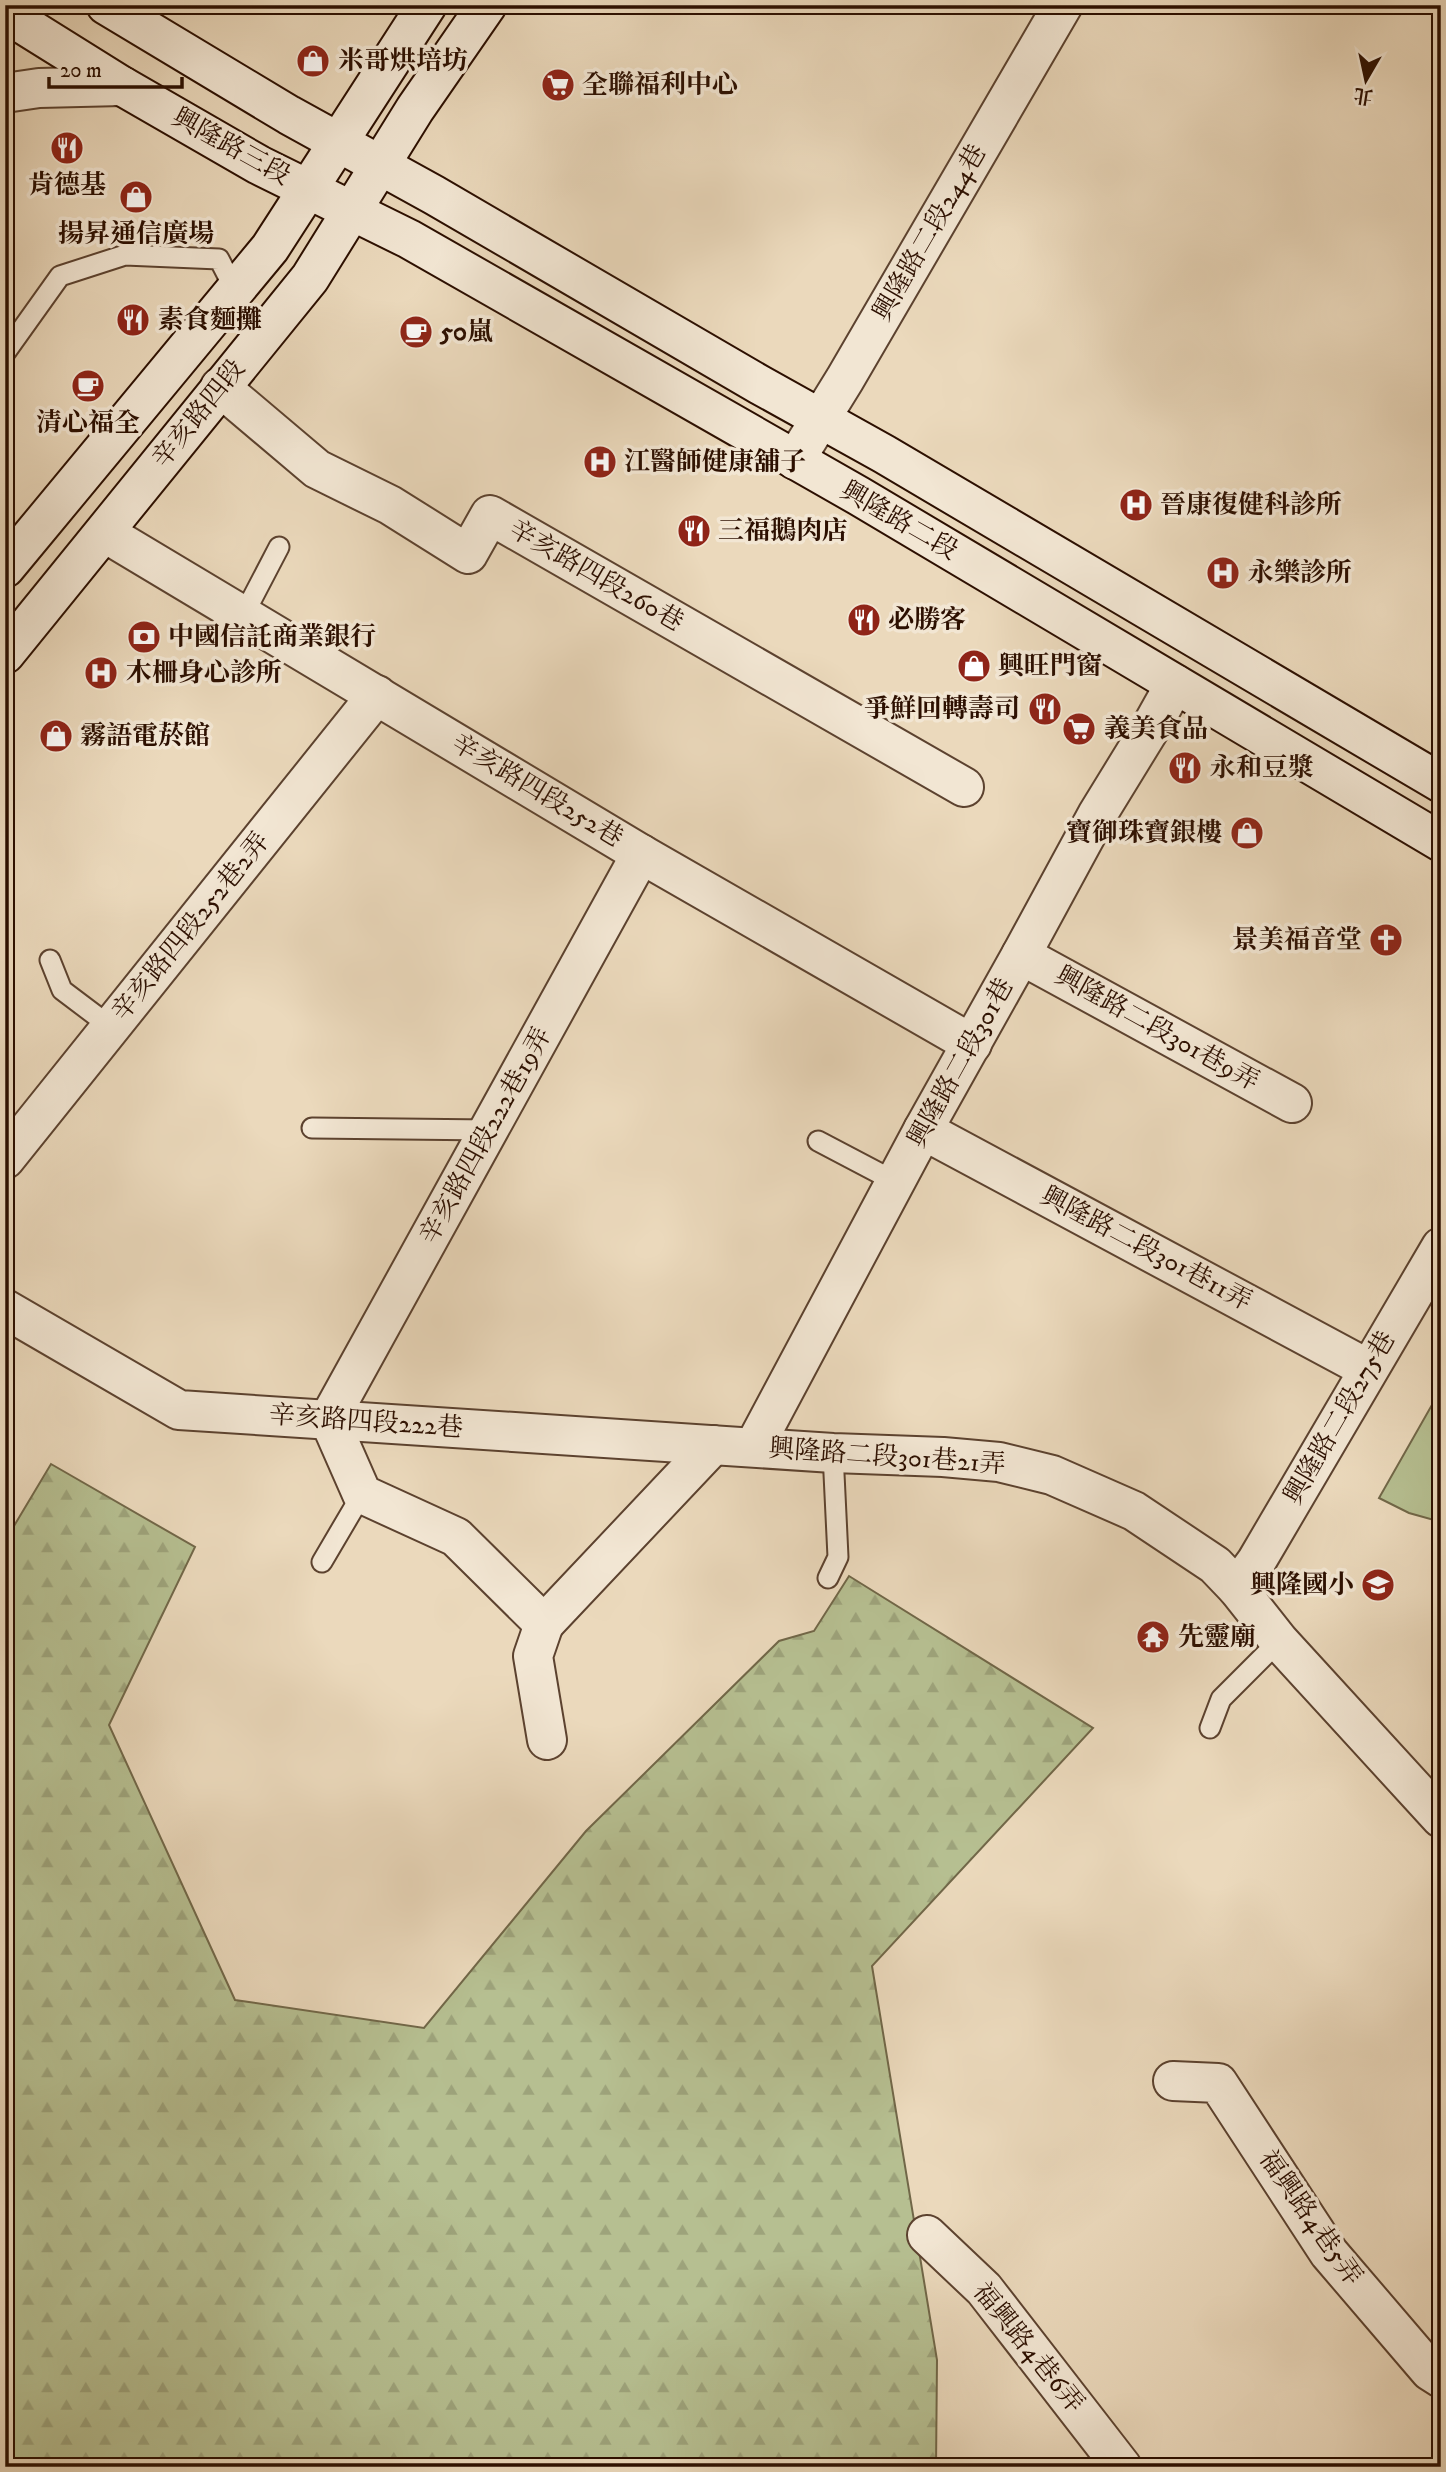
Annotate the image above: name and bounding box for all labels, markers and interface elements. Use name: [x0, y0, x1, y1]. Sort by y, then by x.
shop icon: 米哥烘培坊: [294, 42, 332, 80]
place label: 米哥烘培坊: [338, 45, 468, 78]
scale bar: [49, 46, 182, 90]
north arrow: [1330, 46, 1400, 116]
text: 20 m: [60, 58, 102, 84]
supermarket icon: 全聯福利中心: [539, 66, 577, 104]
place label: 全聯福利中心: [582, 69, 738, 102]
text: 北: [1352, 82, 1375, 108]
street label: 興隆路三段: [166, 101, 296, 193]
restaurant icon: 肯德基: [48, 129, 86, 167]
street label: 興隆路二段244巷: [866, 139, 994, 327]
place label: 肯德基: [28, 169, 106, 202]
shop icon: 揚昇通信廣場: [117, 178, 155, 216]
place label: 揚昇通信廣場: [58, 218, 214, 251]
restaurant icon: 素食麵攤: [114, 301, 152, 339]
place label: 素食麵攤: [158, 304, 262, 337]
cafe icon: 50嵐: [397, 313, 435, 351]
place label: 50嵐: [439, 316, 493, 349]
street label: 辛亥路四段: [145, 353, 253, 475]
cafe icon: 清心福全: [69, 367, 107, 405]
place label: 清心福全: [36, 407, 140, 440]
hospital icon: 江醫師健康舖子: [581, 443, 619, 481]
place label: 江醫師健康舖子: [624, 446, 806, 479]
street label: 興隆路二段: [834, 474, 964, 568]
hospital icon: 晉康復健科診所: [1117, 486, 1155, 524]
place label: 晉康復健科診所: [1160, 489, 1342, 522]
restaurant icon: 三福鵝肉店: [675, 512, 713, 550]
street label: 辛亥路四段260巷: [503, 513, 689, 639]
place label: 三福鵝肉店: [718, 515, 848, 548]
hospital icon: 永樂診所: [1204, 554, 1242, 592]
place label: 永樂診所: [1248, 557, 1352, 590]
restaurant icon: 必勝客: [845, 601, 883, 639]
place label: 必勝客: [888, 604, 966, 637]
bank icon: 中國信託商業銀行: [125, 618, 163, 656]
place label: 中國信託商業銀行: [168, 621, 376, 654]
shop icon: 興旺門窗: [955, 647, 993, 685]
place label: 興旺門窗: [998, 650, 1102, 683]
hospital icon: 木柵身心診所: [82, 654, 120, 692]
place label: 木柵身心診所: [126, 657, 282, 690]
restaurant icon: 爭鮮回轉壽司: [1026, 690, 1064, 728]
place label: 爭鮮回轉壽司: [864, 693, 1020, 726]
supermarket icon: 義美食品: [1060, 710, 1098, 748]
place label: 義美食品: [1104, 713, 1208, 746]
shop icon: 霧語電菸館: [37, 717, 75, 755]
place label: 霧語電菸館: [80, 720, 210, 753]
street label: 辛亥路四段252巷: [445, 727, 629, 855]
restaurant icon: 永和豆漿: [1166, 749, 1204, 787]
place label: 永和豆漿: [1210, 752, 1314, 785]
shop icon: 寶御珠寶銀樓: [1228, 814, 1266, 852]
place label: 寶御珠寶銀樓: [1066, 817, 1222, 850]
street label: 辛亥路四段252巷2弄: [105, 826, 277, 1028]
church icon: 景美福音堂: [1367, 921, 1405, 959]
place label: 景美福音堂: [1232, 924, 1362, 957]
street label: 興隆路二段301巷9弄: [1049, 959, 1265, 1099]
street label: 興隆路二段301巷: [901, 972, 1021, 1154]
street label: 辛亥路四段222巷19弄: [413, 1022, 559, 1250]
street label: 興隆路二段301巷11弄: [1035, 1179, 1257, 1319]
street label: 興隆路二段275巷: [1277, 1325, 1403, 1511]
street label: 辛亥路四段222巷: [268, 1399, 464, 1445]
street label: 興隆路二段301巷21弄: [767, 1432, 1007, 1482]
school or university icon: 興隆國小: [1359, 1566, 1397, 1604]
place label: 興隆國小: [1250, 1569, 1354, 1602]
temple icon: 先靈廟: [1134, 1618, 1172, 1656]
place label: 先靈廟: [1178, 1621, 1256, 1654]
street label: 福興路4巷5弄: [1251, 2144, 1369, 2292]
street label: 福興路4巷6弄: [965, 2276, 1091, 2420]

